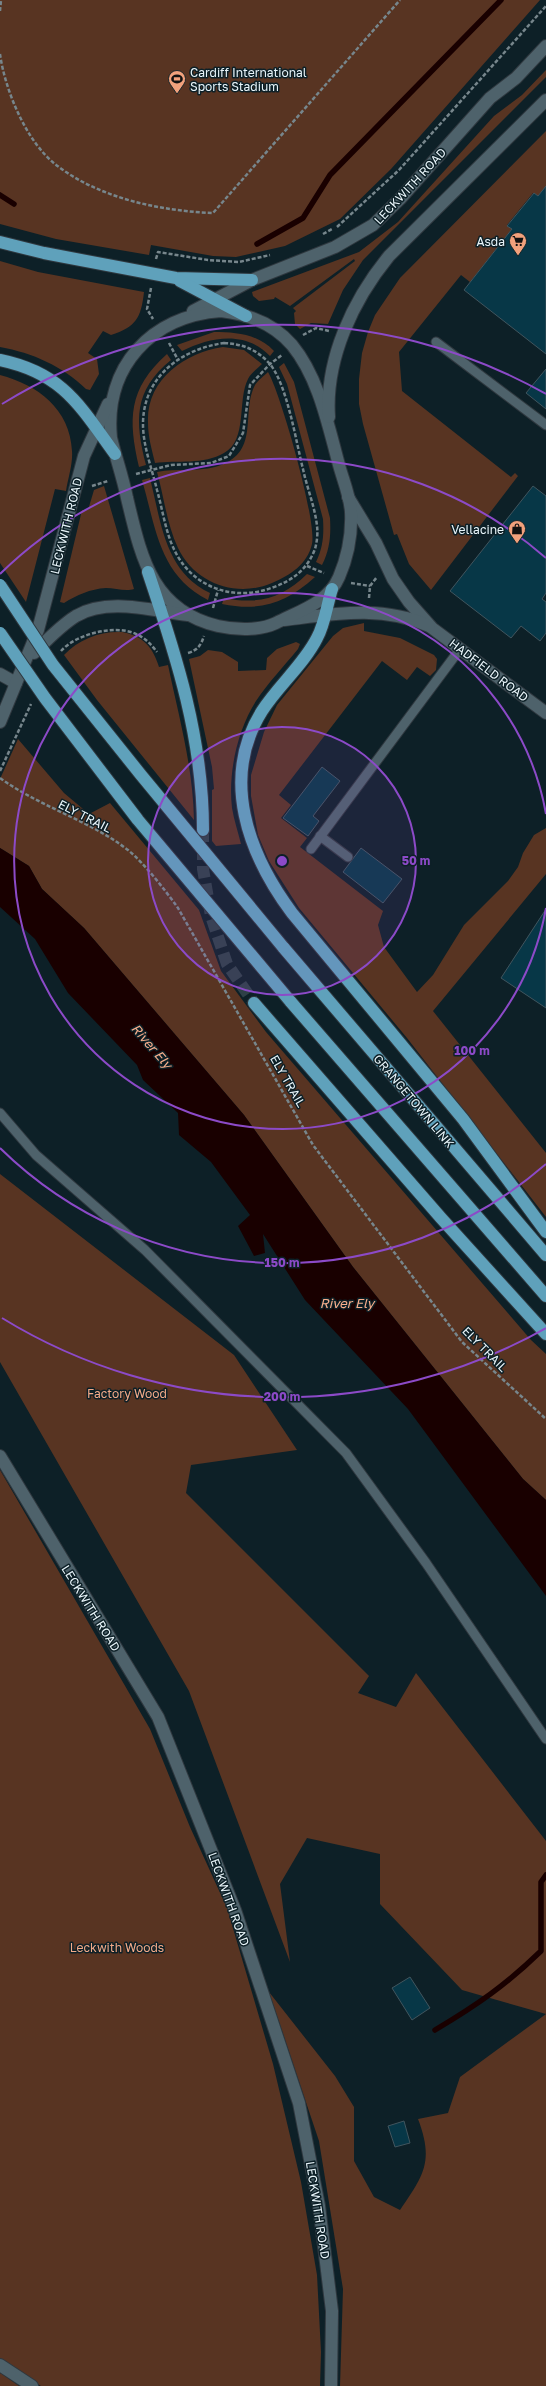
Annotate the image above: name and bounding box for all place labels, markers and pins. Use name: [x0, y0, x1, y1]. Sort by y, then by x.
place label: Cardiff International Sports Stadium: [190, 65, 307, 94]
sports icon: Cardiff International Sports Stadium: [167, 69, 187, 94]
supermarket icon: Asda: [508, 231, 528, 256]
place label: Asda: [476, 234, 505, 249]
shop icon: Vellacine: [507, 519, 527, 544]
place label: Vellacine: [451, 522, 504, 537]
centre of rings: [275, 854, 289, 868]

